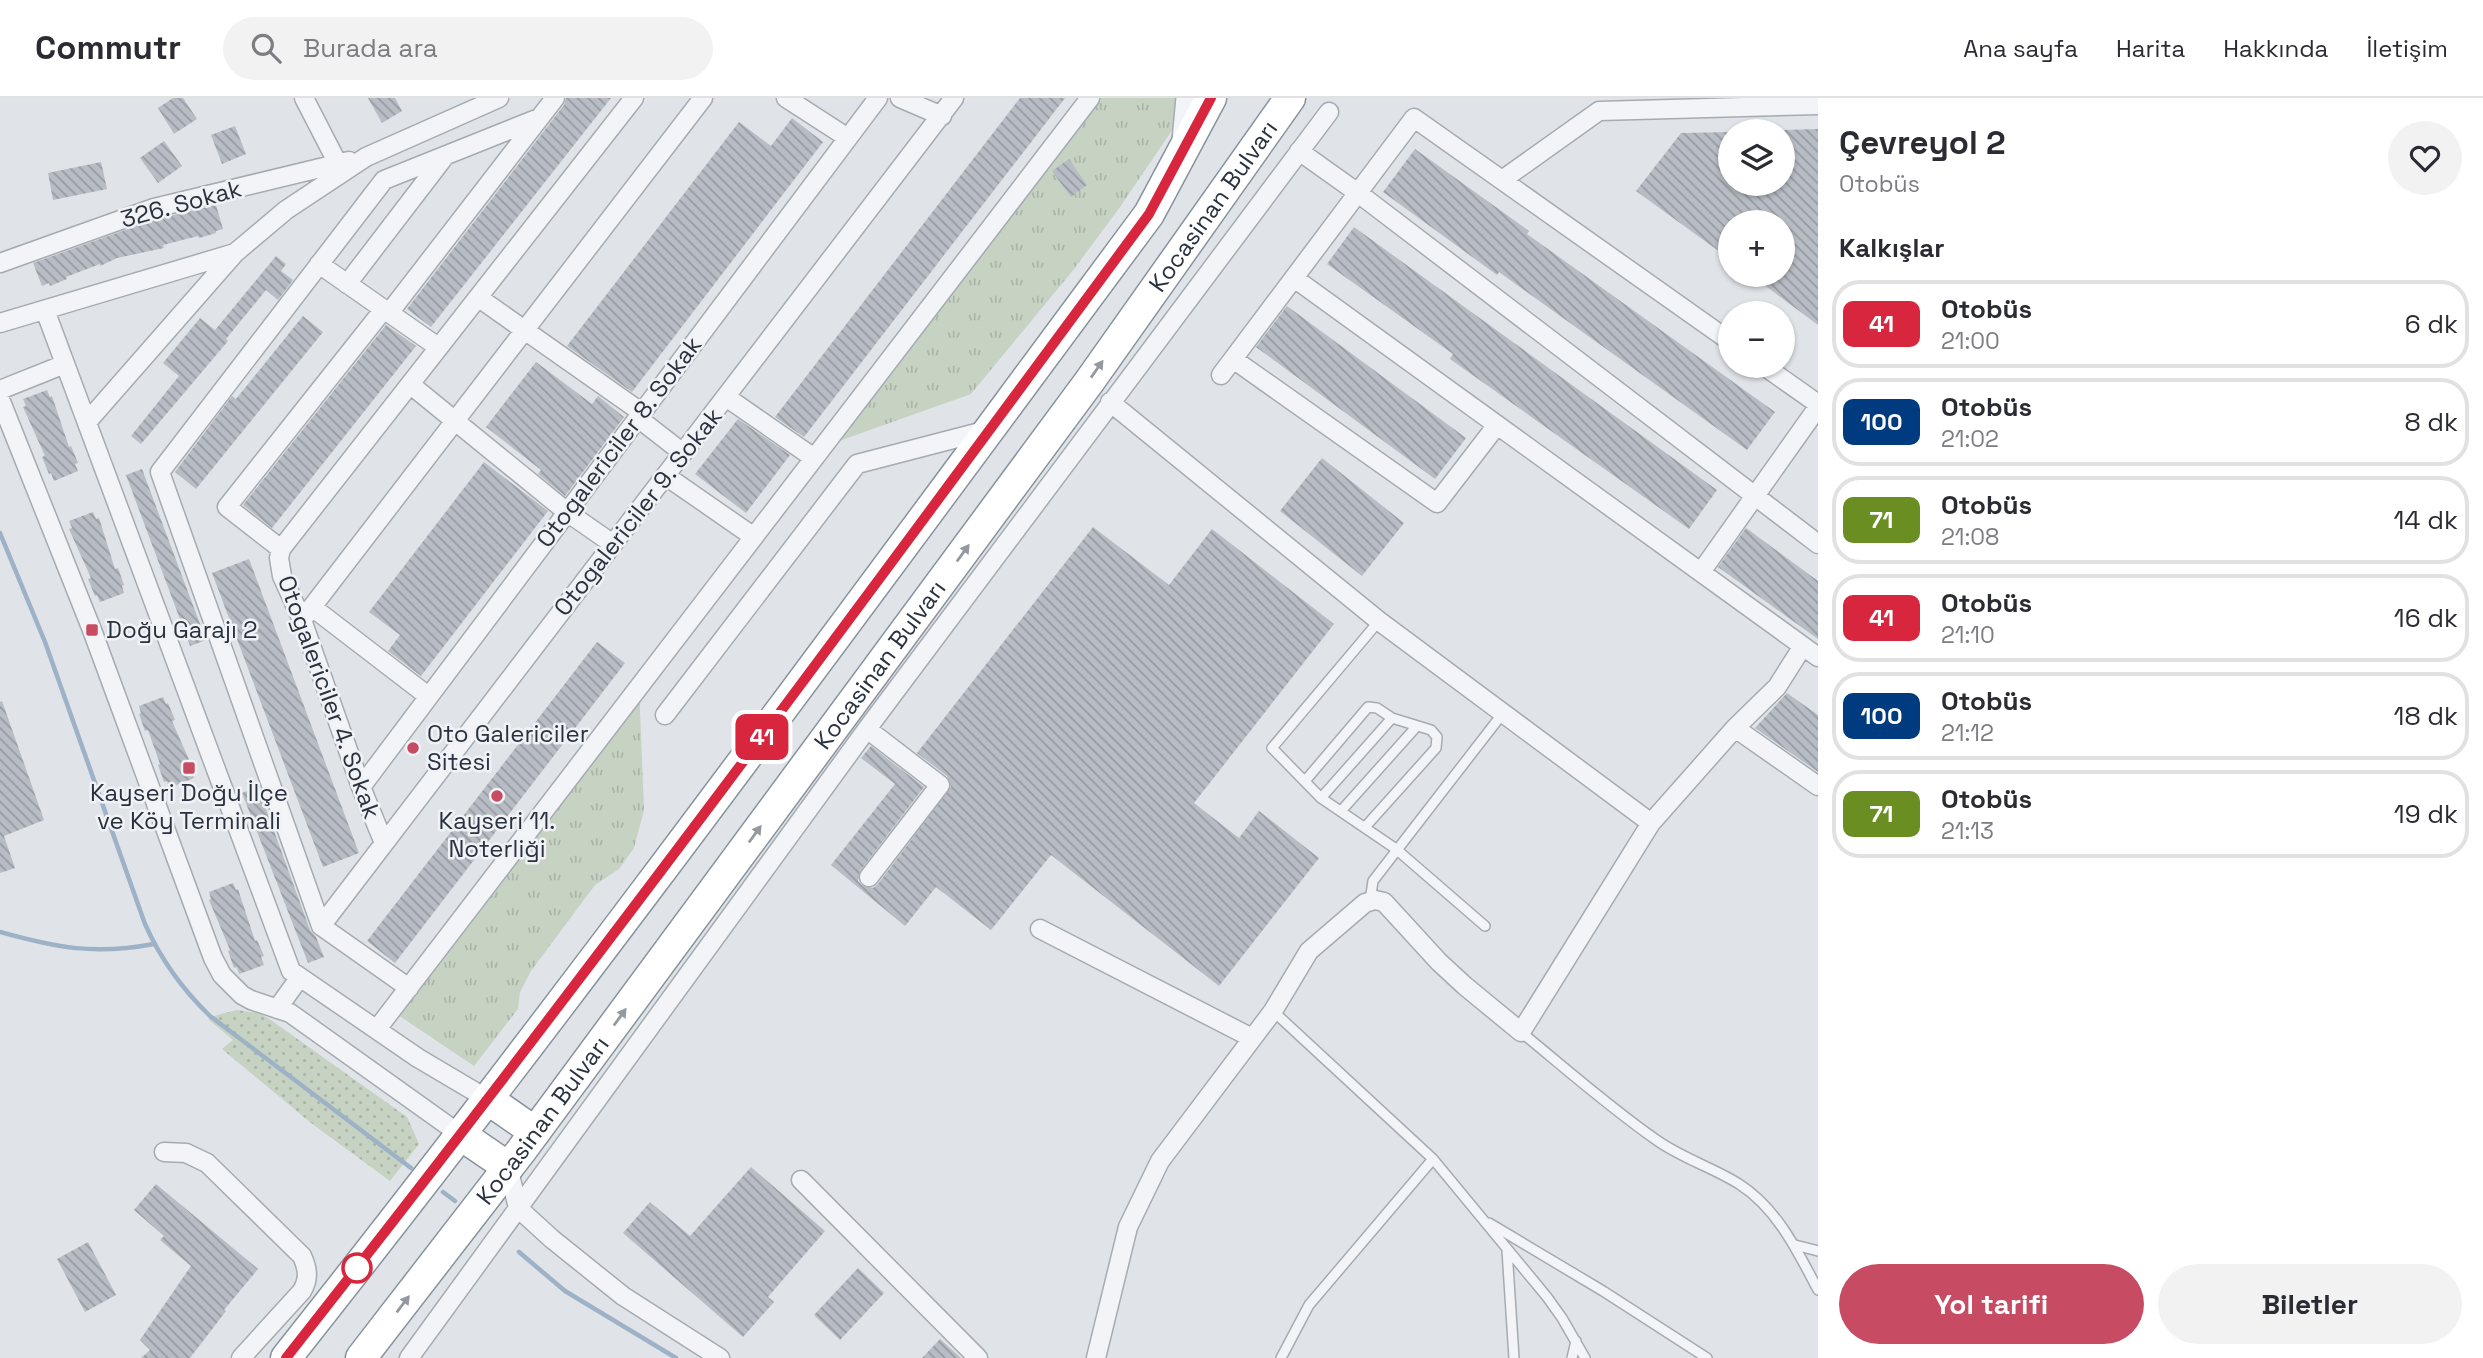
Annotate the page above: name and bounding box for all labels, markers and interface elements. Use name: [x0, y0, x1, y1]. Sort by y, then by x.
search box: [223, 17, 713, 80]
text: Commutr: [35, 27, 181, 69]
icon: search: [247, 29, 285, 67]
text: Burada ara: [303, 31, 438, 65]
text: Ana sayfa: [1963, 33, 2078, 64]
text: Harita: [2116, 33, 2185, 64]
text: Hakkında: [2223, 33, 2328, 64]
text: İletişim: [2366, 33, 2448, 64]
street label: Kocasinan Bulvarı: [1142, 114, 1284, 298]
map controls: [1718, 119, 1795, 378]
button: layers: [1718, 119, 1795, 196]
button: heart: [2388, 121, 2462, 195]
text: Çevreyol 2: [1839, 122, 2006, 164]
text: Otobüs: [1839, 169, 1920, 199]
street label: 326. Sokak: [117, 172, 245, 235]
button: +: [1718, 210, 1795, 287]
text: Kalkışlar: [1839, 231, 1945, 265]
text: Otobüs: [1941, 292, 2032, 326]
button: −: [1718, 301, 1795, 378]
text: 6 dk: [2405, 307, 2458, 341]
text: 41: [1869, 308, 1894, 339]
text: 21:00: [1941, 326, 2000, 356]
street label: Otogalericiler 8. Sokak: [529, 330, 708, 553]
one-way arrow: [1090, 360, 1104, 378]
text: Otobüs: [1941, 390, 2032, 424]
street label: Otogalericiler 9. Sokak: [547, 401, 729, 622]
text: 8 dk: [2404, 405, 2458, 439]
text: 100: [1861, 406, 1902, 437]
text: 21:02: [1941, 424, 1999, 454]
text: Otobüs: [1941, 488, 2032, 522]
text: 14 dk: [2393, 503, 2458, 537]
text: 71: [1870, 504, 1893, 535]
text: 21:08: [1941, 522, 1999, 552]
one-way arrow: [955, 544, 969, 562]
street label: Otogalericiler 4. Sokak: [271, 571, 388, 823]
street label: Kocasinan Bulvarı: [807, 574, 952, 755]
text: Otobüs: [1941, 586, 2032, 620]
text: 16 dk: [2394, 601, 2458, 635]
text: 41: [1869, 602, 1894, 633]
place label: Doğu Garajı 2: [106, 614, 258, 645]
text: 21:10: [1941, 620, 1995, 650]
marker: Doğu Garajı 2: [84, 622, 100, 638]
text: Otobüs: [1941, 684, 2032, 718]
text: 18 dk: [2394, 699, 2458, 733]
text: 100: [1861, 700, 1902, 731]
line badge: 41: [730, 714, 794, 760]
place label: Oto Galericiler Sitesi: [427, 718, 589, 777]
text: 21:12: [1941, 718, 1994, 748]
text: 41: [749, 721, 775, 752]
marker: Oto Galericiler Sitesi: [405, 740, 421, 756]
marker: Kayseri Doğu İlçe ve Köy Terminali: [181, 760, 197, 776]
place label: Kayseri Doğu İlçe ve Köy Terminali: [90, 777, 288, 836]
text: Otobüs: [1941, 782, 2032, 816]
marker: Kayseri 11. Noterliği: [489, 788, 505, 804]
text: 19 dk: [2394, 797, 2458, 831]
text: 71: [1870, 798, 1893, 829]
place label: Kayseri 11. Noterliği: [439, 805, 555, 864]
text: 21:13: [1941, 816, 1994, 846]
one-way arrow: [747, 825, 761, 843]
one-way arrow: [612, 1008, 626, 1026]
street label: Kocasinan Bulvarı: [469, 1030, 616, 1211]
unlabelled marker: [342, 1253, 372, 1283]
button: Yol tarifi: [1839, 1264, 2144, 1344]
button: Biletler: [2158, 1264, 2462, 1344]
one-way arrow: [396, 1296, 411, 1314]

